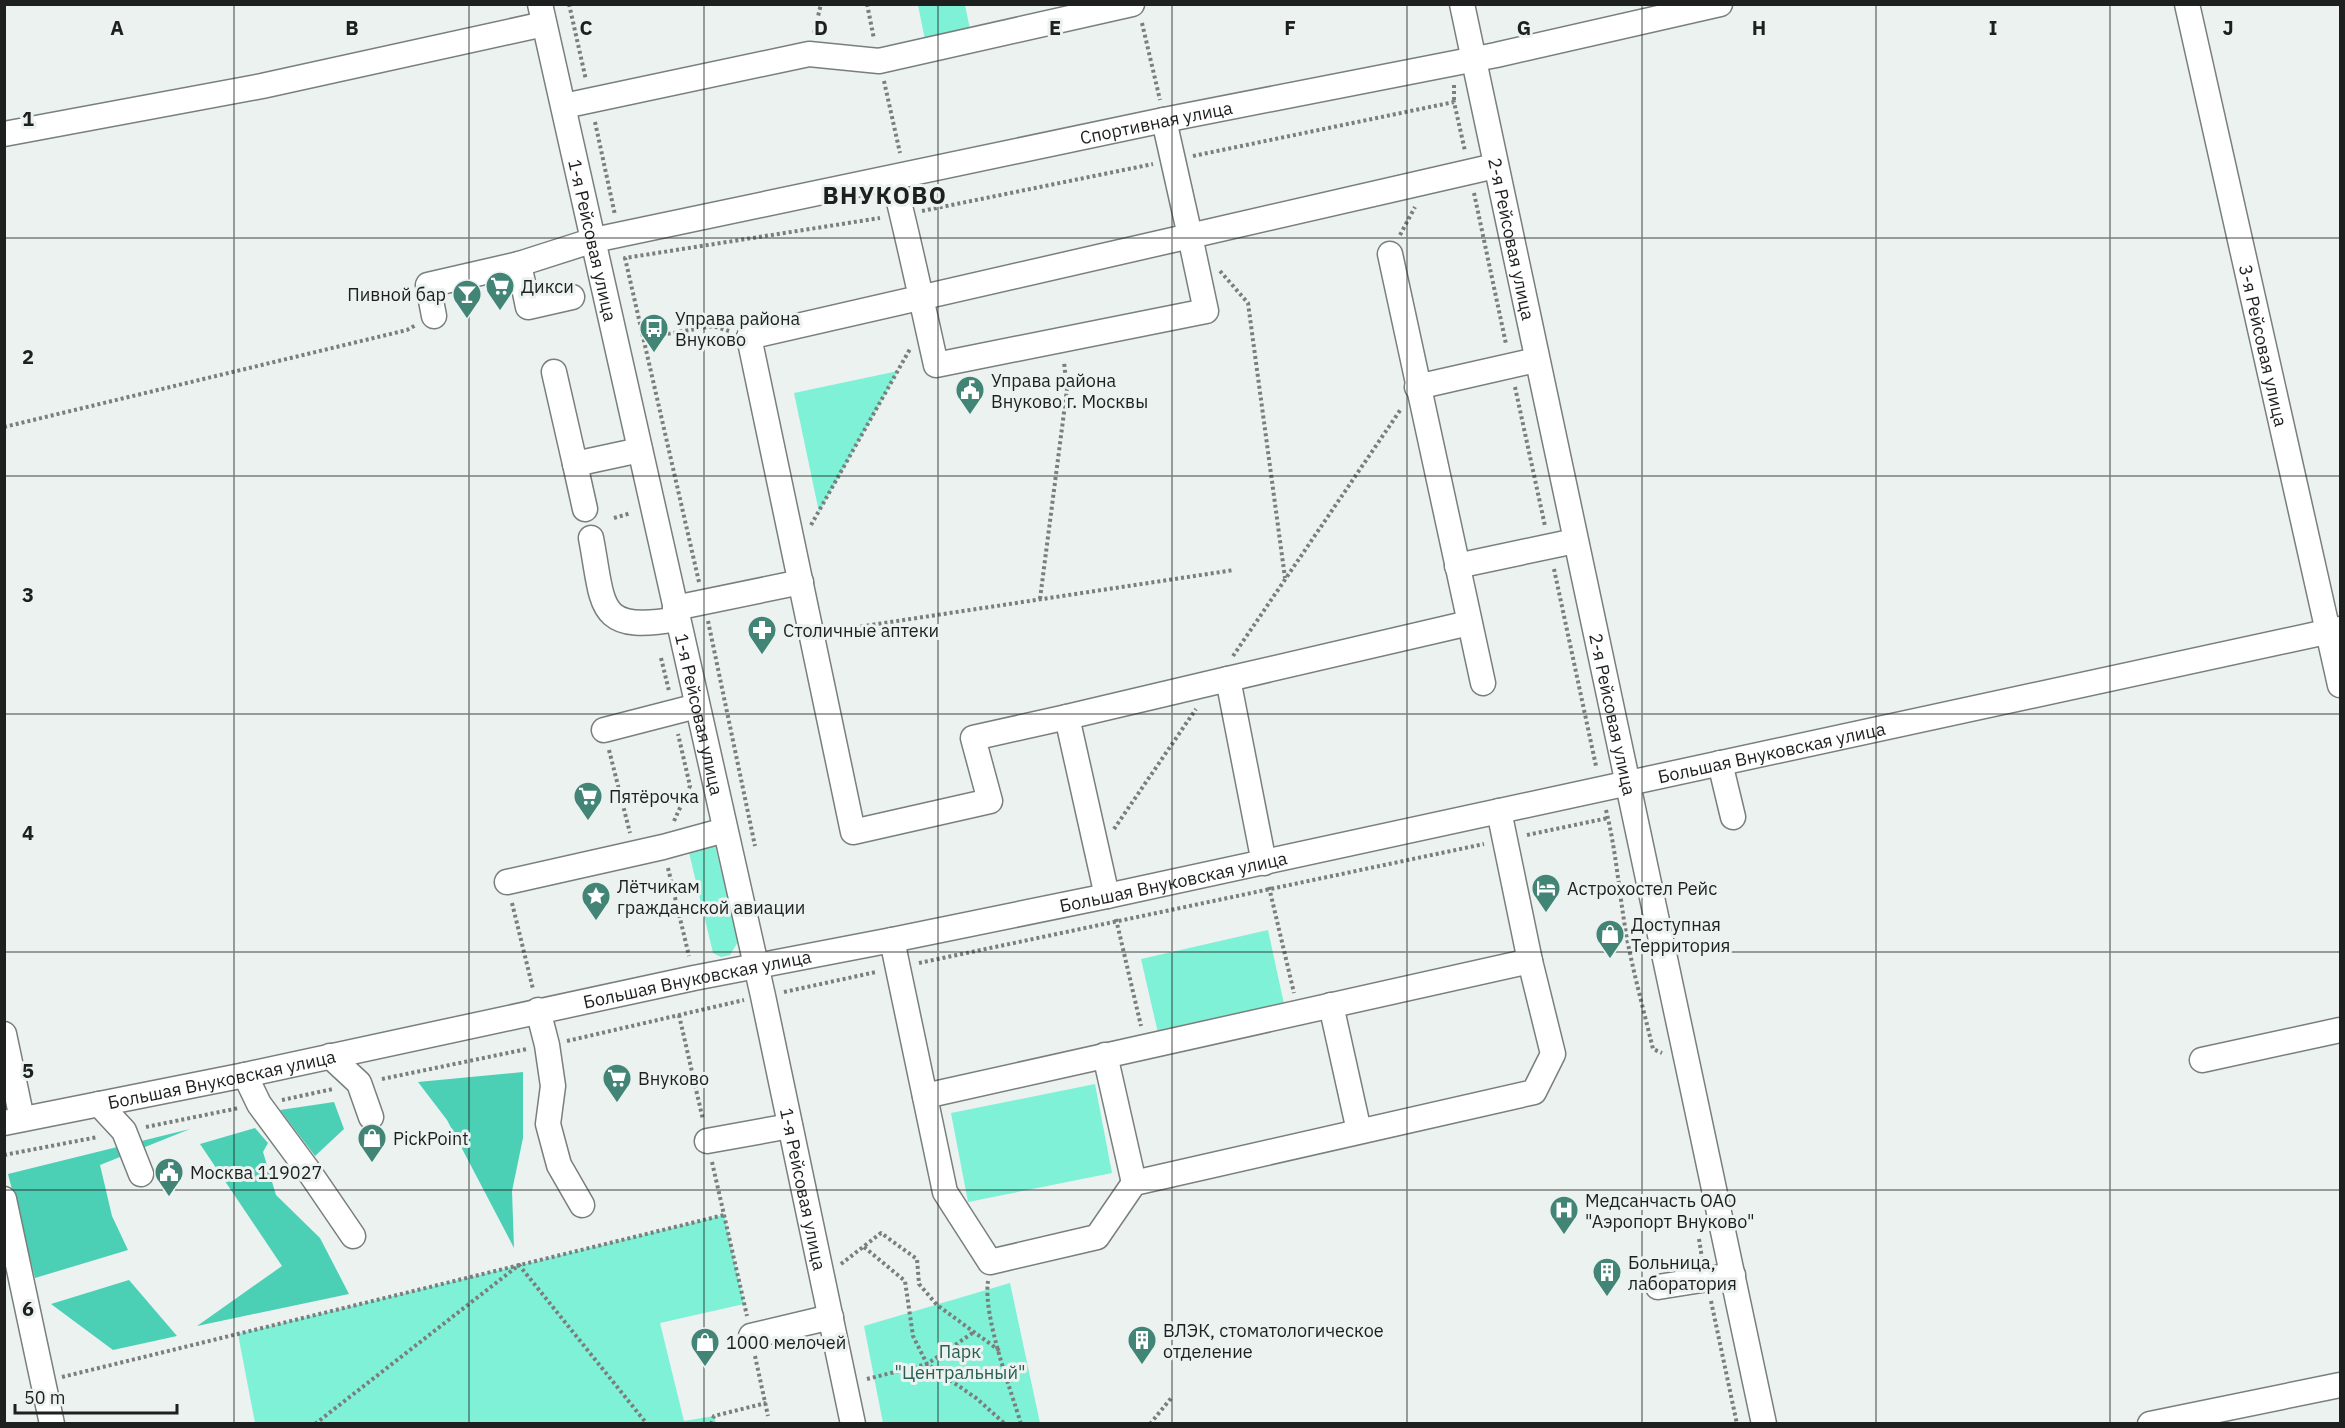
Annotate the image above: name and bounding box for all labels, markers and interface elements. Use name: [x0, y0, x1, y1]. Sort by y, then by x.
text: A: [110, 14, 124, 41]
text: B: [345, 14, 359, 41]
text: C: [579, 14, 593, 41]
text: D: [814, 14, 828, 41]
text: E: [1049, 14, 1061, 41]
text: F: [1284, 14, 1296, 41]
text: G: [1517, 14, 1531, 41]
text: H: [1752, 14, 1766, 41]
text: I: [1989, 14, 1997, 41]
text: J: [2222, 14, 2234, 41]
street label: Спортивная улица: [1078, 95, 1235, 149]
text: 1: [22, 105, 34, 132]
street label: 2-я Рейсовая улица: [1483, 155, 1540, 322]
street label: 1-я Рейсовая улица: [564, 157, 623, 324]
district label: ВНУКОВО: [823, 179, 947, 211]
street label: 3-я Рейсовая улица: [2234, 262, 2293, 429]
supermarket icon: Дикси: [484, 270, 516, 312]
place label: Дикси: [521, 275, 574, 298]
bar icon: Пивной бар: [451, 278, 483, 320]
place label: Пивной бар: [347, 283, 446, 306]
place label: Управа района Внуково: [675, 307, 801, 351]
bus stop icon: Управа района Внуково: [638, 312, 670, 354]
text: 2: [22, 343, 34, 370]
place label: Управа района Внуково г. Москвы: [991, 369, 1148, 413]
public building icon: Управа района Внуково г. Москвы: [954, 374, 986, 416]
text: 3: [22, 581, 34, 608]
pharmacy icon: Столичные аптеки: [746, 614, 778, 656]
place label: Столичные аптеки: [783, 619, 939, 642]
street label: 1-я Рейсовая улица: [670, 631, 729, 798]
street label: 2-я Рейсовая улица: [1585, 631, 1642, 798]
street label: Большая Внуковская улица: [1656, 716, 1888, 788]
supermarket icon: Пятёрочка: [572, 780, 604, 822]
place label: Пятёрочка: [609, 785, 699, 808]
text: 4: [22, 819, 34, 846]
street label: Большая Внуковская улица: [1057, 846, 1290, 917]
hotel icon: Астрохостел Рейс: [1530, 872, 1562, 914]
place label: Лётчикам гражданской авиации: [617, 875, 805, 919]
place label: Астрохостел Рейс: [1567, 877, 1717, 900]
place icon: Лётчикам гражданской авиации: [580, 880, 612, 922]
place label: Доступная Территория: [1631, 913, 1730, 957]
shop icon: Доступная Территория: [1594, 918, 1626, 960]
street label: Большая Внуковская улица: [581, 944, 813, 1013]
street label: Большая Внуковская улица: [106, 1044, 338, 1114]
text: 5: [22, 1057, 34, 1084]
supermarket icon: Внуково: [601, 1062, 633, 1104]
place label: Внуково: [638, 1067, 709, 1090]
street label: 1-я Рейсовая улица: [775, 1106, 832, 1273]
shop icon: PickPoint: [356, 1122, 388, 1164]
place label: PickPoint: [393, 1127, 469, 1150]
public building icon: Москва 119027: [153, 1156, 185, 1198]
place label: Москва 119027: [190, 1161, 322, 1184]
place label: Медсанчасть ОАО "Аэропорт Внуково": [1585, 1189, 1755, 1233]
hospital icon: Медсанчасть ОАО "Аэропорт Внуково": [1548, 1194, 1580, 1236]
place label: Больница, лаборатория: [1628, 1251, 1737, 1295]
building icon: Больница, лаборатория: [1591, 1256, 1623, 1298]
text: 6: [22, 1295, 34, 1322]
place label: ВЛЭК, стоматологическое отделение: [1163, 1319, 1384, 1363]
building icon: ВЛЭК, стоматологическое отделение: [1126, 1324, 1158, 1366]
shop icon: 1000 мелочей: [689, 1326, 721, 1368]
place label: 1000 мелочей: [726, 1331, 846, 1354]
park label: Парк "Центральный": [894, 1340, 1026, 1384]
scale bar: [15, 1377, 177, 1415]
text: 50 m: [24, 1386, 66, 1409]

